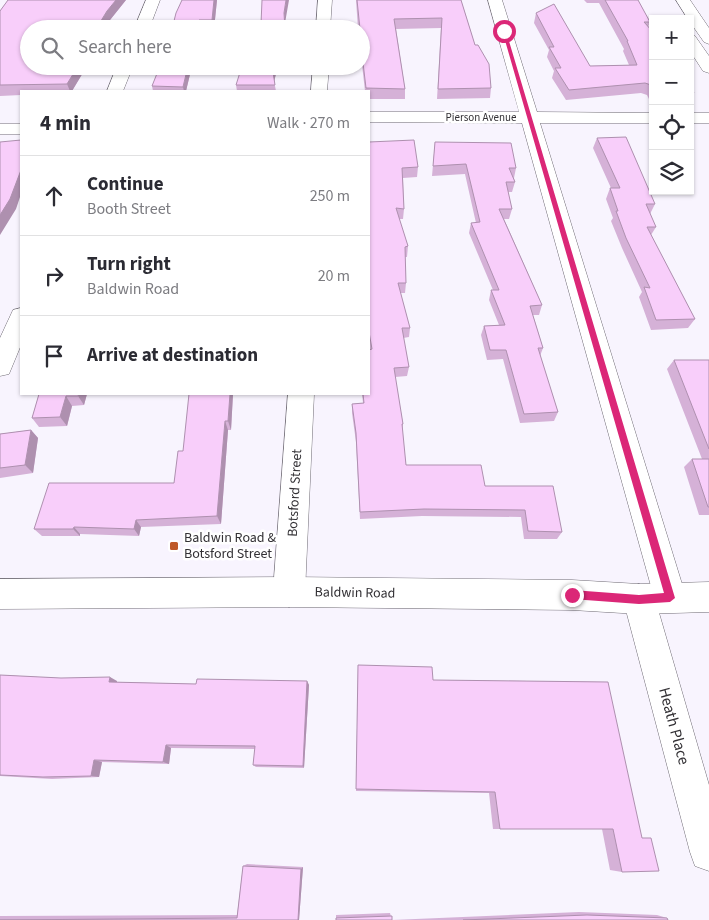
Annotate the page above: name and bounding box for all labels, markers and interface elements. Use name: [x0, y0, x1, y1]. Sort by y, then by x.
map controls: [649, 15, 694, 195]
button: +: [649, 15, 694, 60]
search box: [20, 20, 370, 75]
route start: [493, 20, 516, 43]
icon: search: [38, 34, 66, 62]
text: Search here: [78, 34, 172, 61]
button: −: [649, 60, 694, 105]
button: locate: [649, 105, 694, 150]
text: 4 min: [40, 108, 91, 138]
street label: Pierson Avenue: [446, 110, 517, 125]
text: Walk · 270 m: [267, 112, 350, 134]
button: layers: [649, 150, 694, 195]
text: Continue: [87, 171, 164, 198]
icon: ahead: [40, 182, 68, 210]
text: 250 m: [310, 185, 350, 207]
text: Booth Street: [87, 198, 171, 220]
text: Turn right: [87, 251, 171, 278]
icon: right: [40, 262, 68, 290]
text: 20 m: [318, 265, 350, 287]
text: Baldwin Road: [87, 278, 179, 300]
icon: arrive: [40, 342, 68, 370]
text: Arrive at destination: [87, 342, 258, 369]
street label: Botsford Street: [283, 448, 307, 537]
place label: Baldwin Road & Botsford Street: [184, 528, 276, 564]
marker: Baldwin Road & Botsford Street: [168, 540, 180, 552]
street label: Baldwin Road: [315, 582, 395, 604]
route end: [561, 584, 584, 607]
street label: Heath Place: [653, 685, 695, 767]

